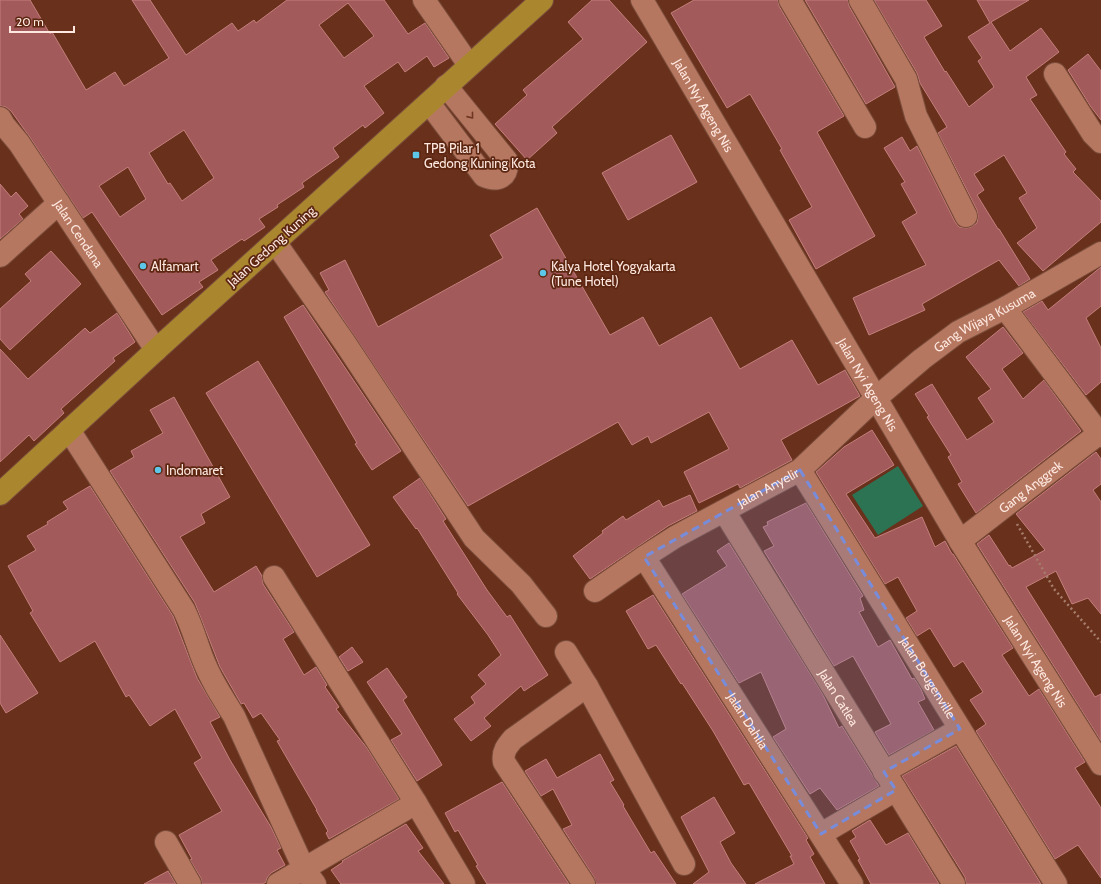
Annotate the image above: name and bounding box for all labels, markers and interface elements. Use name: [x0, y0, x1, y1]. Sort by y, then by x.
scale bar: [10, 8, 74, 34]
text: 20 m: [16, 14, 44, 29]
street label: Jalan Nyi Ageng Nis: [670, 55, 738, 155]
one-way arrow: [466, 112, 473, 119]
place label: TPB Pilar 1 Gedong Kuning Kota: [424, 140, 536, 171]
marker: TPB Pilar 1 Gedong Kuning Kota: [411, 150, 421, 160]
street label: Jalan Cendana: [50, 196, 107, 271]
street label: Jalan Gedong Kuning: [223, 202, 319, 290]
place label: Alfamart: [151, 258, 199, 274]
place label: Kalya Hotel Yogyakarta (Tune Hotel): [551, 258, 676, 289]
marker: Alfamart: [138, 261, 148, 271]
marker: Kalya Hotel Yogyakarta (Tune Hotel): [538, 268, 548, 278]
street label: Gang Wijaya Kusuma: [930, 284, 1039, 356]
street label: Jalan Nyi Ageng Nis: [834, 334, 902, 434]
street label: Gang Anggrek: [995, 457, 1066, 516]
place label: Indomaret: [166, 462, 224, 478]
street label: Jalan Anyelir: [734, 464, 802, 511]
marker: Indomaret: [153, 465, 163, 475]
street label: Jalan Nyi Ageng Nis: [1001, 612, 1071, 711]
street label: Jalan Bougenville: [897, 633, 960, 722]
street label: Jalan Catlea: [815, 665, 863, 729]
street label: Jalan Dahlia: [724, 689, 772, 753]

